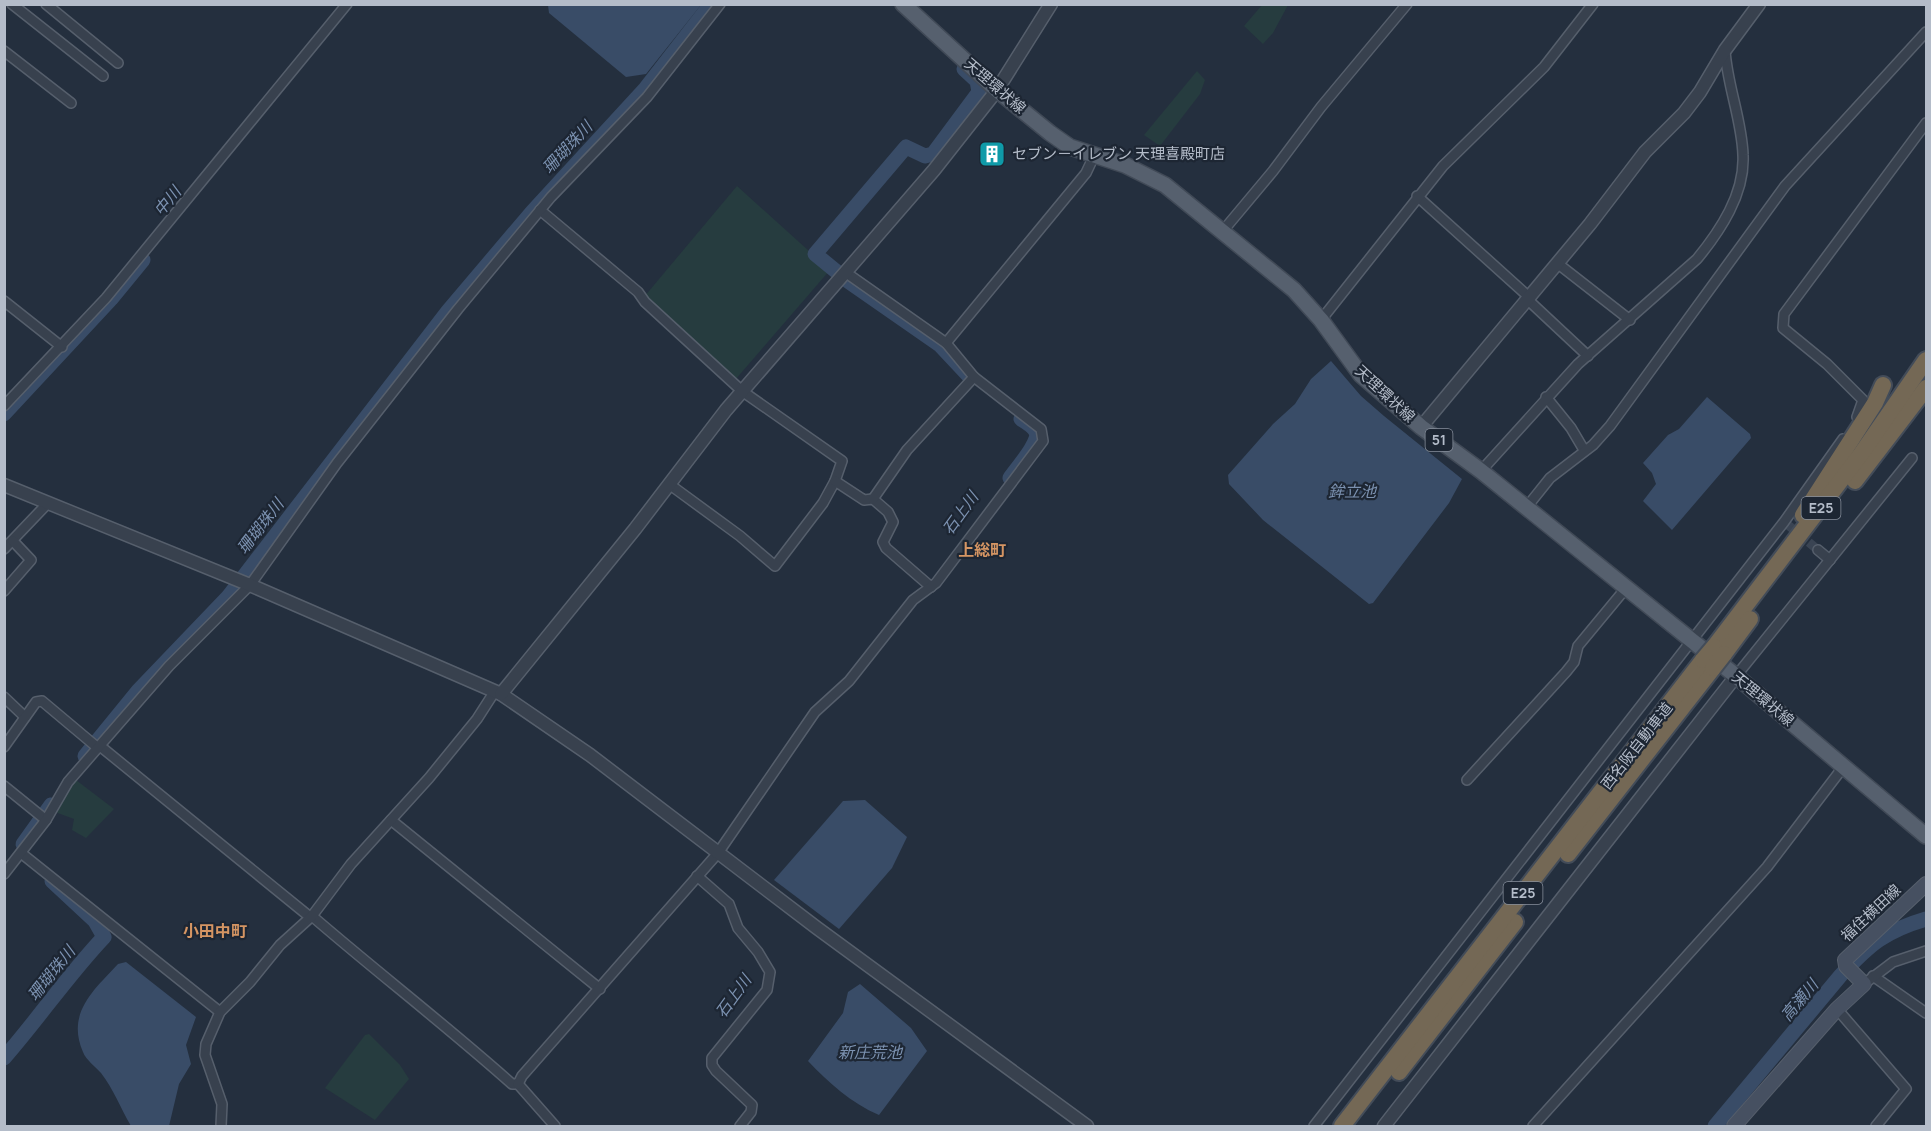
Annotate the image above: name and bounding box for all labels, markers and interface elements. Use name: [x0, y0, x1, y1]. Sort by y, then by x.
street label: 天理環状線: [960, 53, 1031, 118]
water label: 珊瑚珠川: [537, 115, 598, 178]
building icon: セブン－イレブン 天理喜殿町店: [977, 139, 1007, 169]
place label: セブン－イレブン 天理喜殿町店: [1012, 143, 1225, 164]
water label: 中川: [148, 180, 187, 220]
street label: 天理環状線: [1351, 360, 1420, 427]
road number: 51: [1426, 429, 1452, 451]
water label: 鉾立池: [1328, 480, 1378, 502]
water label: 石上川: [937, 486, 984, 539]
water label: 珊瑚珠川: [232, 492, 290, 558]
road number: E25: [1802, 497, 1840, 519]
district label: 上総町: [958, 539, 1006, 561]
street label: 天理環状線: [1728, 666, 1799, 731]
street label: 西名阪自動車道: [1596, 698, 1677, 794]
street label: 福住横田線: [1836, 879, 1905, 946]
road number: E25: [1504, 882, 1543, 904]
district label: 小田中町: [183, 920, 247, 942]
water label: 珊瑚珠川: [22, 940, 81, 1005]
water label: 石上川: [710, 969, 757, 1022]
water label: 高瀬川: [1775, 973, 1824, 1025]
water label: 新庄荒池: [838, 1041, 904, 1063]

